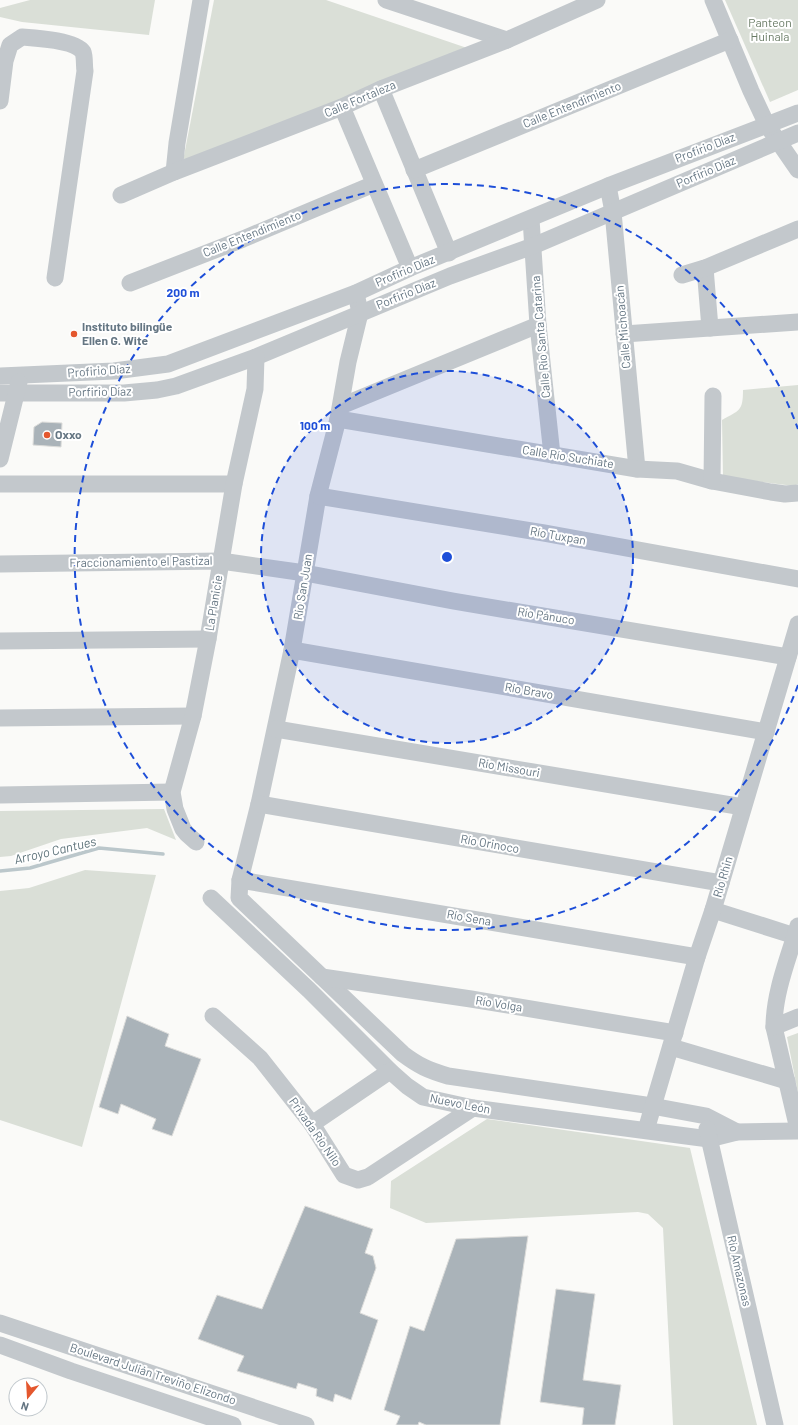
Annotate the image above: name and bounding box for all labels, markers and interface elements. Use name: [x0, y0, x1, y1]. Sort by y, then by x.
park label: Panteon Huinala: [748, 15, 792, 43]
street label: Calle Fortaleza: [322, 77, 397, 119]
street label: Calle Entendimiento: [521, 78, 623, 130]
street label: Profirio Díaz: [673, 129, 737, 165]
street label: Porfirio Díaz: [674, 152, 737, 190]
street label: Calle Entendimiento: [201, 207, 303, 259]
street label: Profirio Díaz: [373, 251, 436, 289]
street label: Porfirio Díaz: [374, 275, 437, 311]
street label: Calle Río Santa Catarina: [528, 275, 552, 399]
text: 200 m: [167, 285, 199, 299]
street label: Calle Michoacán: [611, 285, 633, 369]
place label: Instituto bilingüe Ellen G. Wite: [82, 319, 173, 347]
marker: Instituto bilingüe Ellen G. Wite: [69, 329, 79, 339]
street label: Profirio Díaz: [67, 361, 131, 379]
street label: Porfirio Díaz: [68, 383, 132, 399]
text: 100 m: [300, 418, 330, 432]
place label: Oxxo: [55, 427, 82, 441]
marker: Oxxo: [42, 430, 52, 440]
street label: Calle Río Suchiate: [521, 442, 615, 470]
street label: Río Tuxpan: [529, 523, 587, 547]
centre of rings: [440, 550, 454, 564]
street label: Fraccionamiento el Pastizal: [69, 553, 213, 569]
street label: Río San Juan: [290, 553, 314, 621]
street label: La Planicie: [202, 574, 224, 632]
street label: Río Pánuco: [517, 604, 576, 626]
street label: Río Bravo: [504, 679, 554, 701]
street label: Río Missouri: [477, 755, 541, 779]
street label: Río Orinoco: [460, 831, 521, 855]
water label: Arroyo Cantues: [12, 833, 98, 867]
street label: Río Rhin: [709, 855, 735, 899]
street label: Río Sena: [446, 906, 492, 928]
street label: Río Volga: [475, 992, 524, 1014]
street label: Nuevo León: [429, 1090, 492, 1116]
street label: Privada Río Nilo: [287, 1094, 345, 1168]
street label: Río Amazonas: [725, 1234, 755, 1308]
street label: Boulevard Julián Treviño Elizondo: [68, 1340, 238, 1407]
north arrow: [8, 1377, 48, 1417]
text: N: [19, 1400, 30, 1414]

